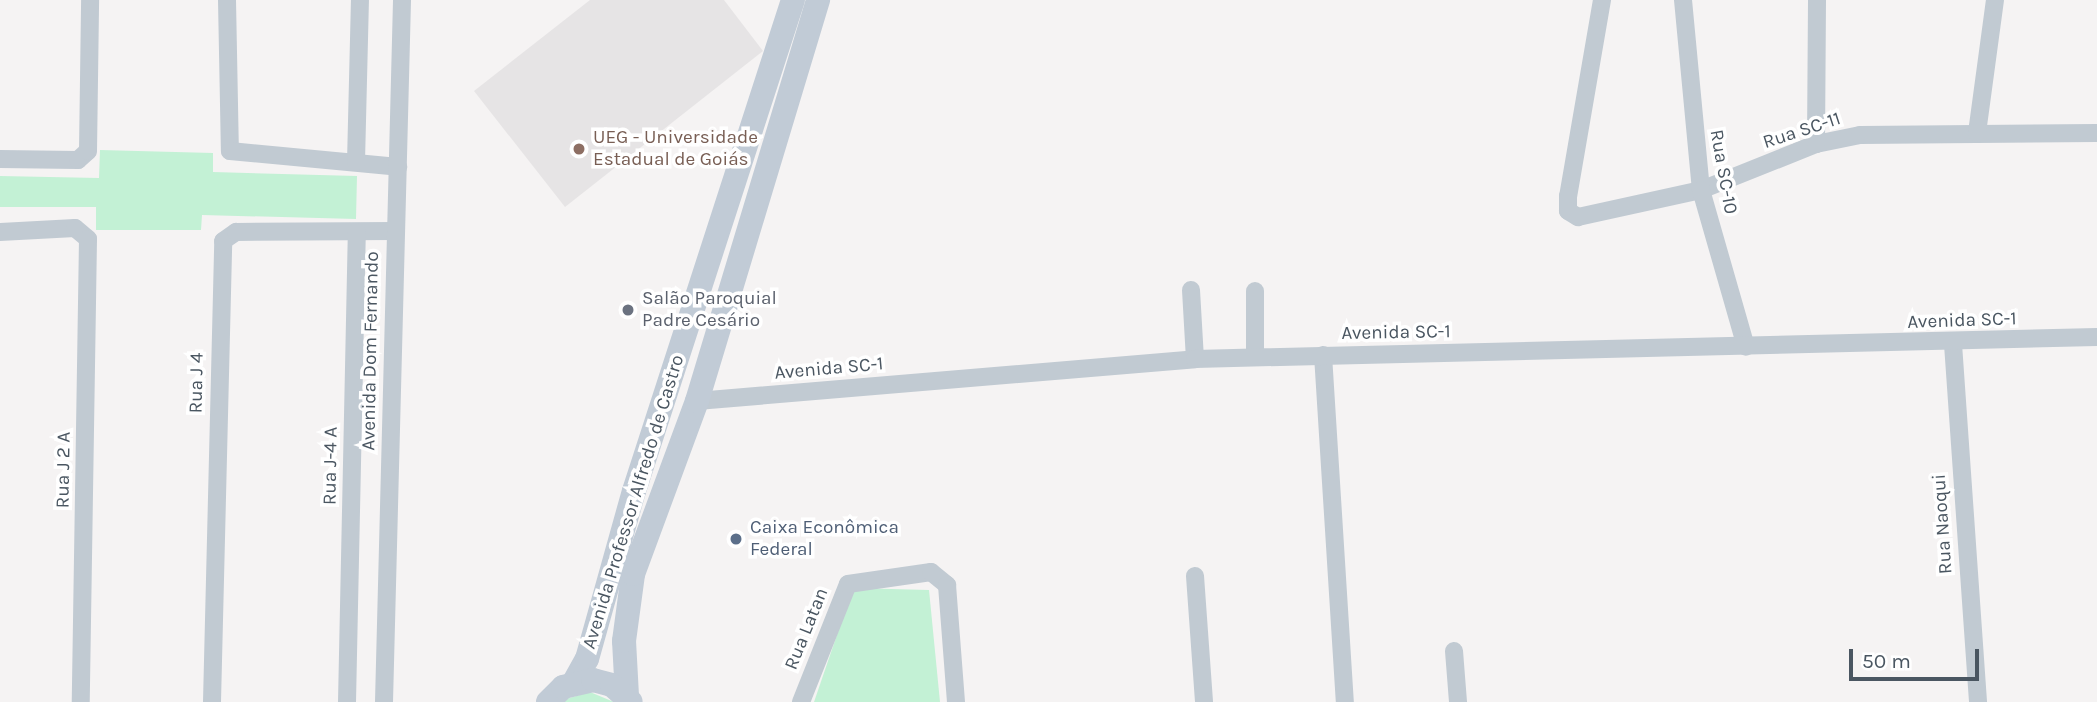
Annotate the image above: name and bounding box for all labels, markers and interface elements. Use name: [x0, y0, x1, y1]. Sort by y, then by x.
street label: Rua SC-11: [1760, 108, 1844, 154]
place label: UEG - Universidade Estadual de Goiás: [593, 127, 758, 171]
street label: Rua SC-10: [1704, 128, 1742, 216]
marker: UEG - Universidade Estadual de Goiás: [571, 141, 587, 157]
street label: Avenida Dom Fernando: [358, 251, 384, 451]
place label: Salão Paroquial Padre Cesário: [642, 288, 777, 332]
marker: Salão Paroquial Padre Cesário: [620, 302, 636, 318]
street label: Avenida SC-1: [1907, 308, 2017, 334]
street label: Avenida SC-1: [1341, 321, 1451, 345]
street label: Rua J 4: [185, 352, 209, 414]
street label: Avenida Professor Alfredo de Castro: [578, 352, 690, 652]
street label: Avenida SC-1: [774, 353, 884, 385]
street label: Rua J-4 A: [319, 427, 343, 505]
street label: Rua J 2 A: [52, 431, 76, 509]
street label: Rua Naoqui: [1928, 473, 1958, 575]
place label: Caixa Econômica Federal: [750, 517, 899, 561]
marker: Caixa Econômica Federal: [728, 531, 744, 547]
street label: Rua Latan: [780, 585, 834, 673]
scale bar: [1852, 636, 1982, 680]
text: 50 m: [1862, 649, 1911, 673]

